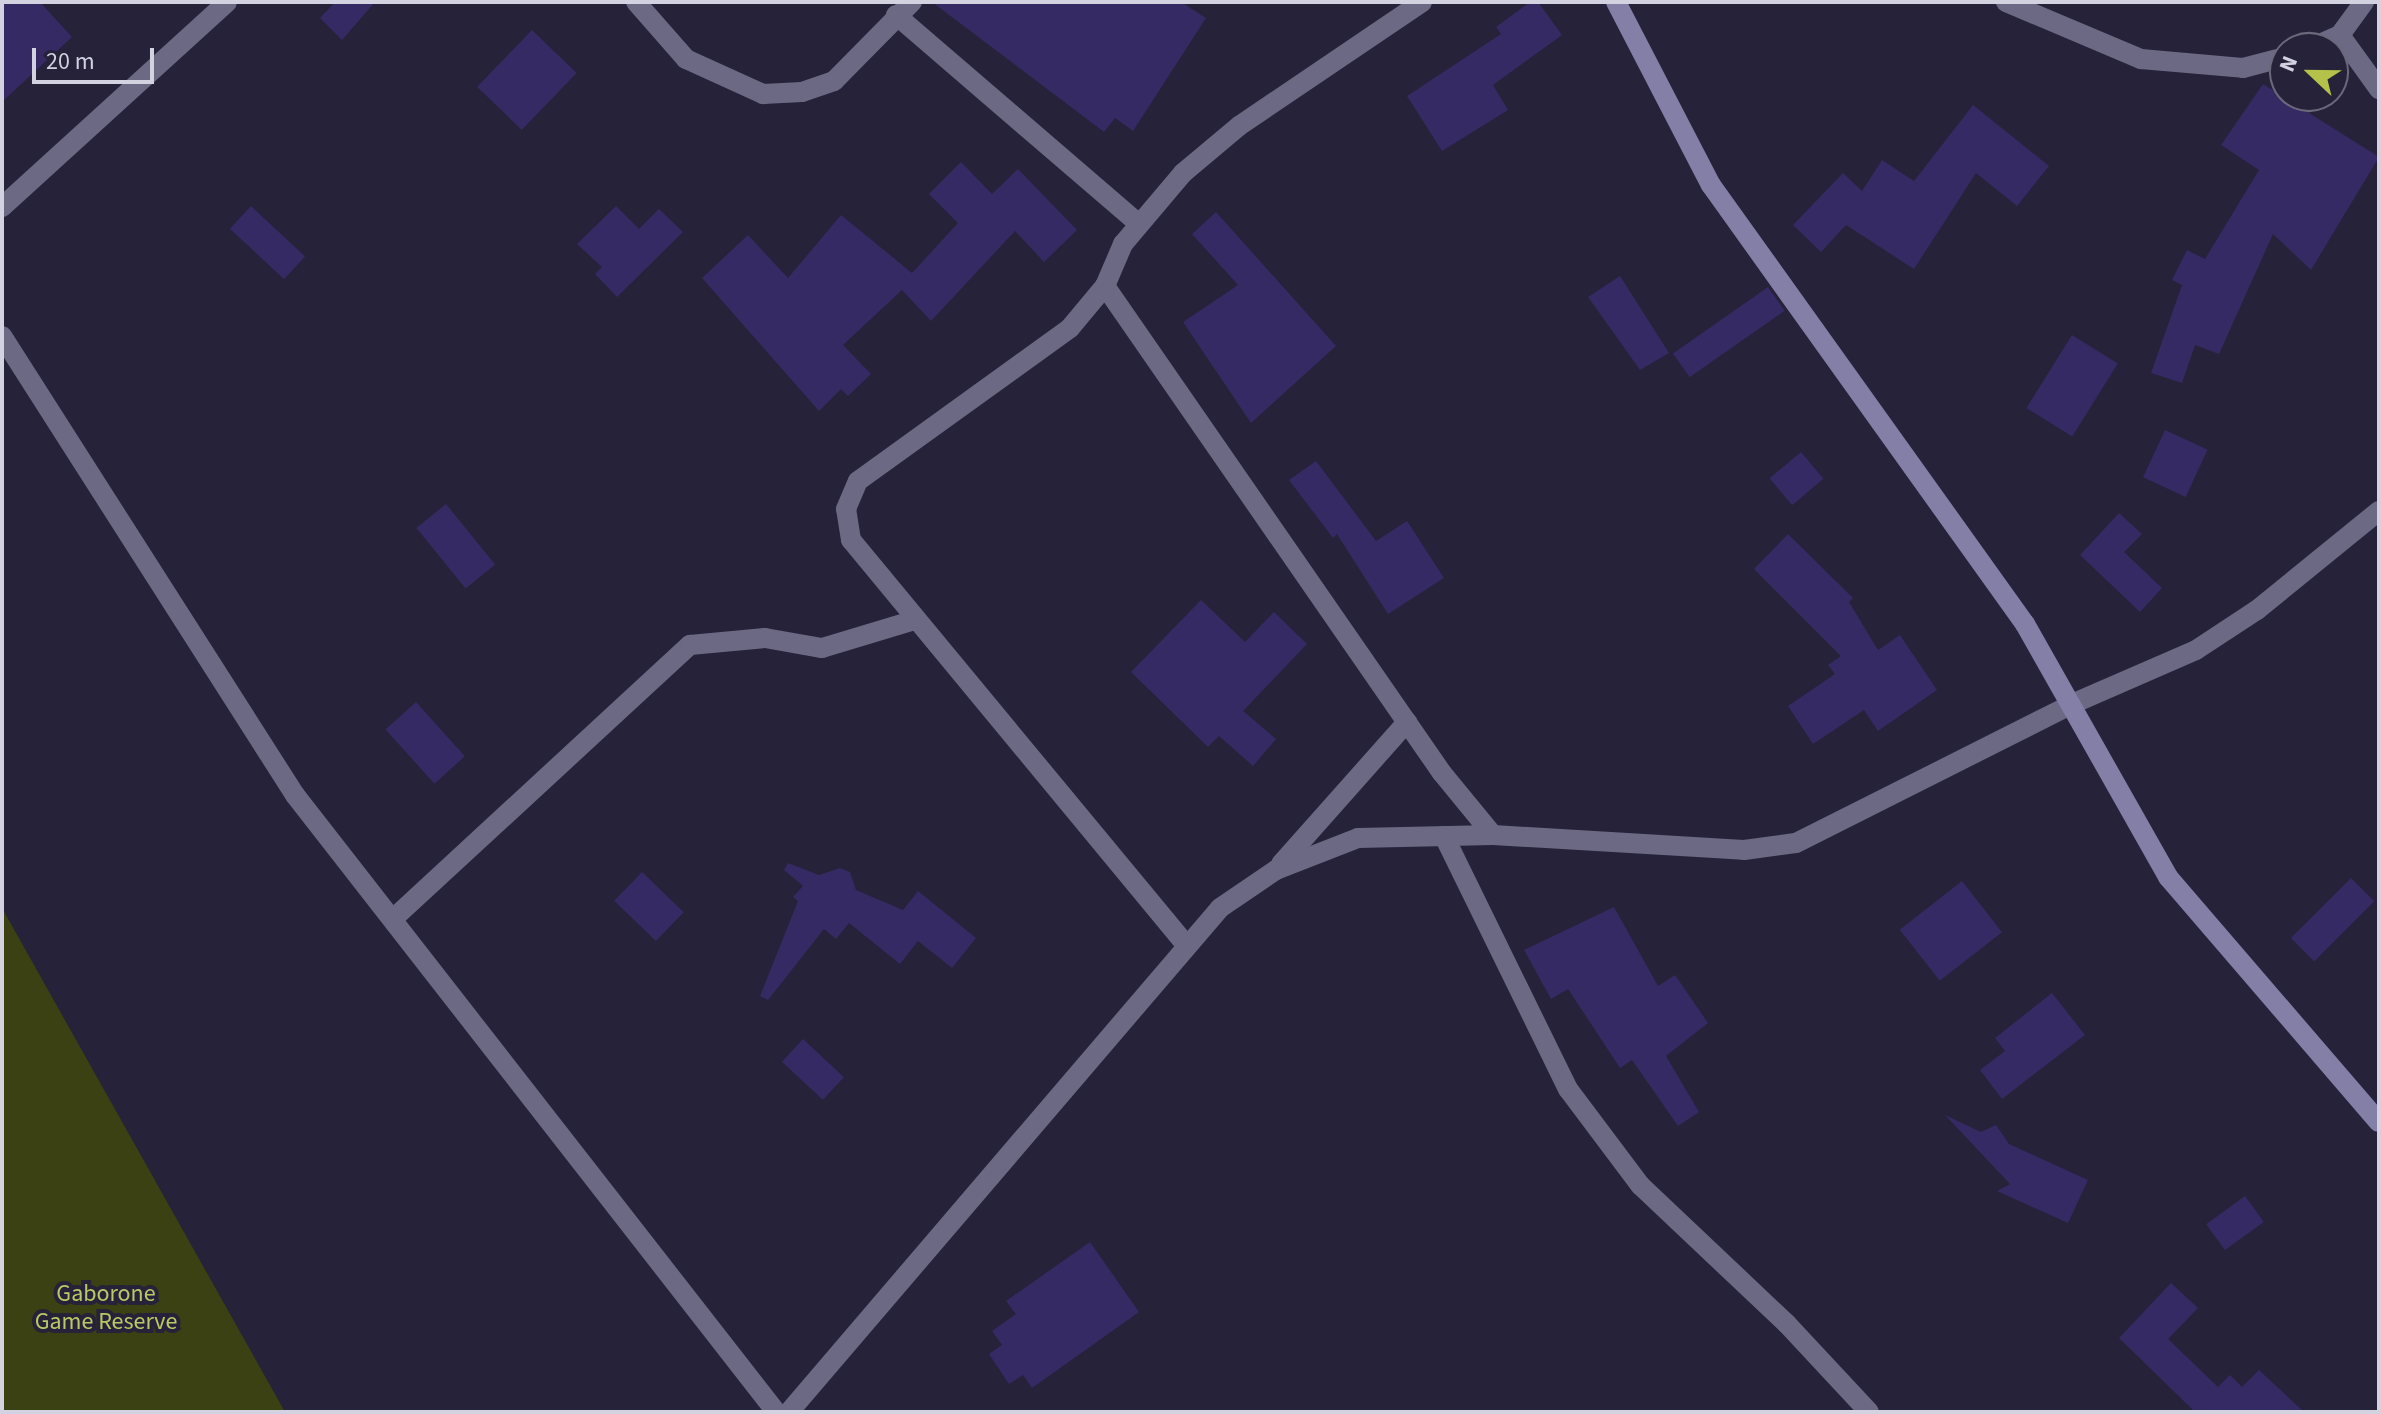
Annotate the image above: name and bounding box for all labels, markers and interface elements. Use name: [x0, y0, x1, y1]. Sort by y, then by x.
scale bar: [36, 32, 158, 82]
north arrow: [2269, 32, 2349, 112]
text: 20 m: [46, 44, 95, 79]
text: N: [2271, 51, 2306, 77]
park label: Gaborone Game Reserve: [35, 1280, 177, 1336]

